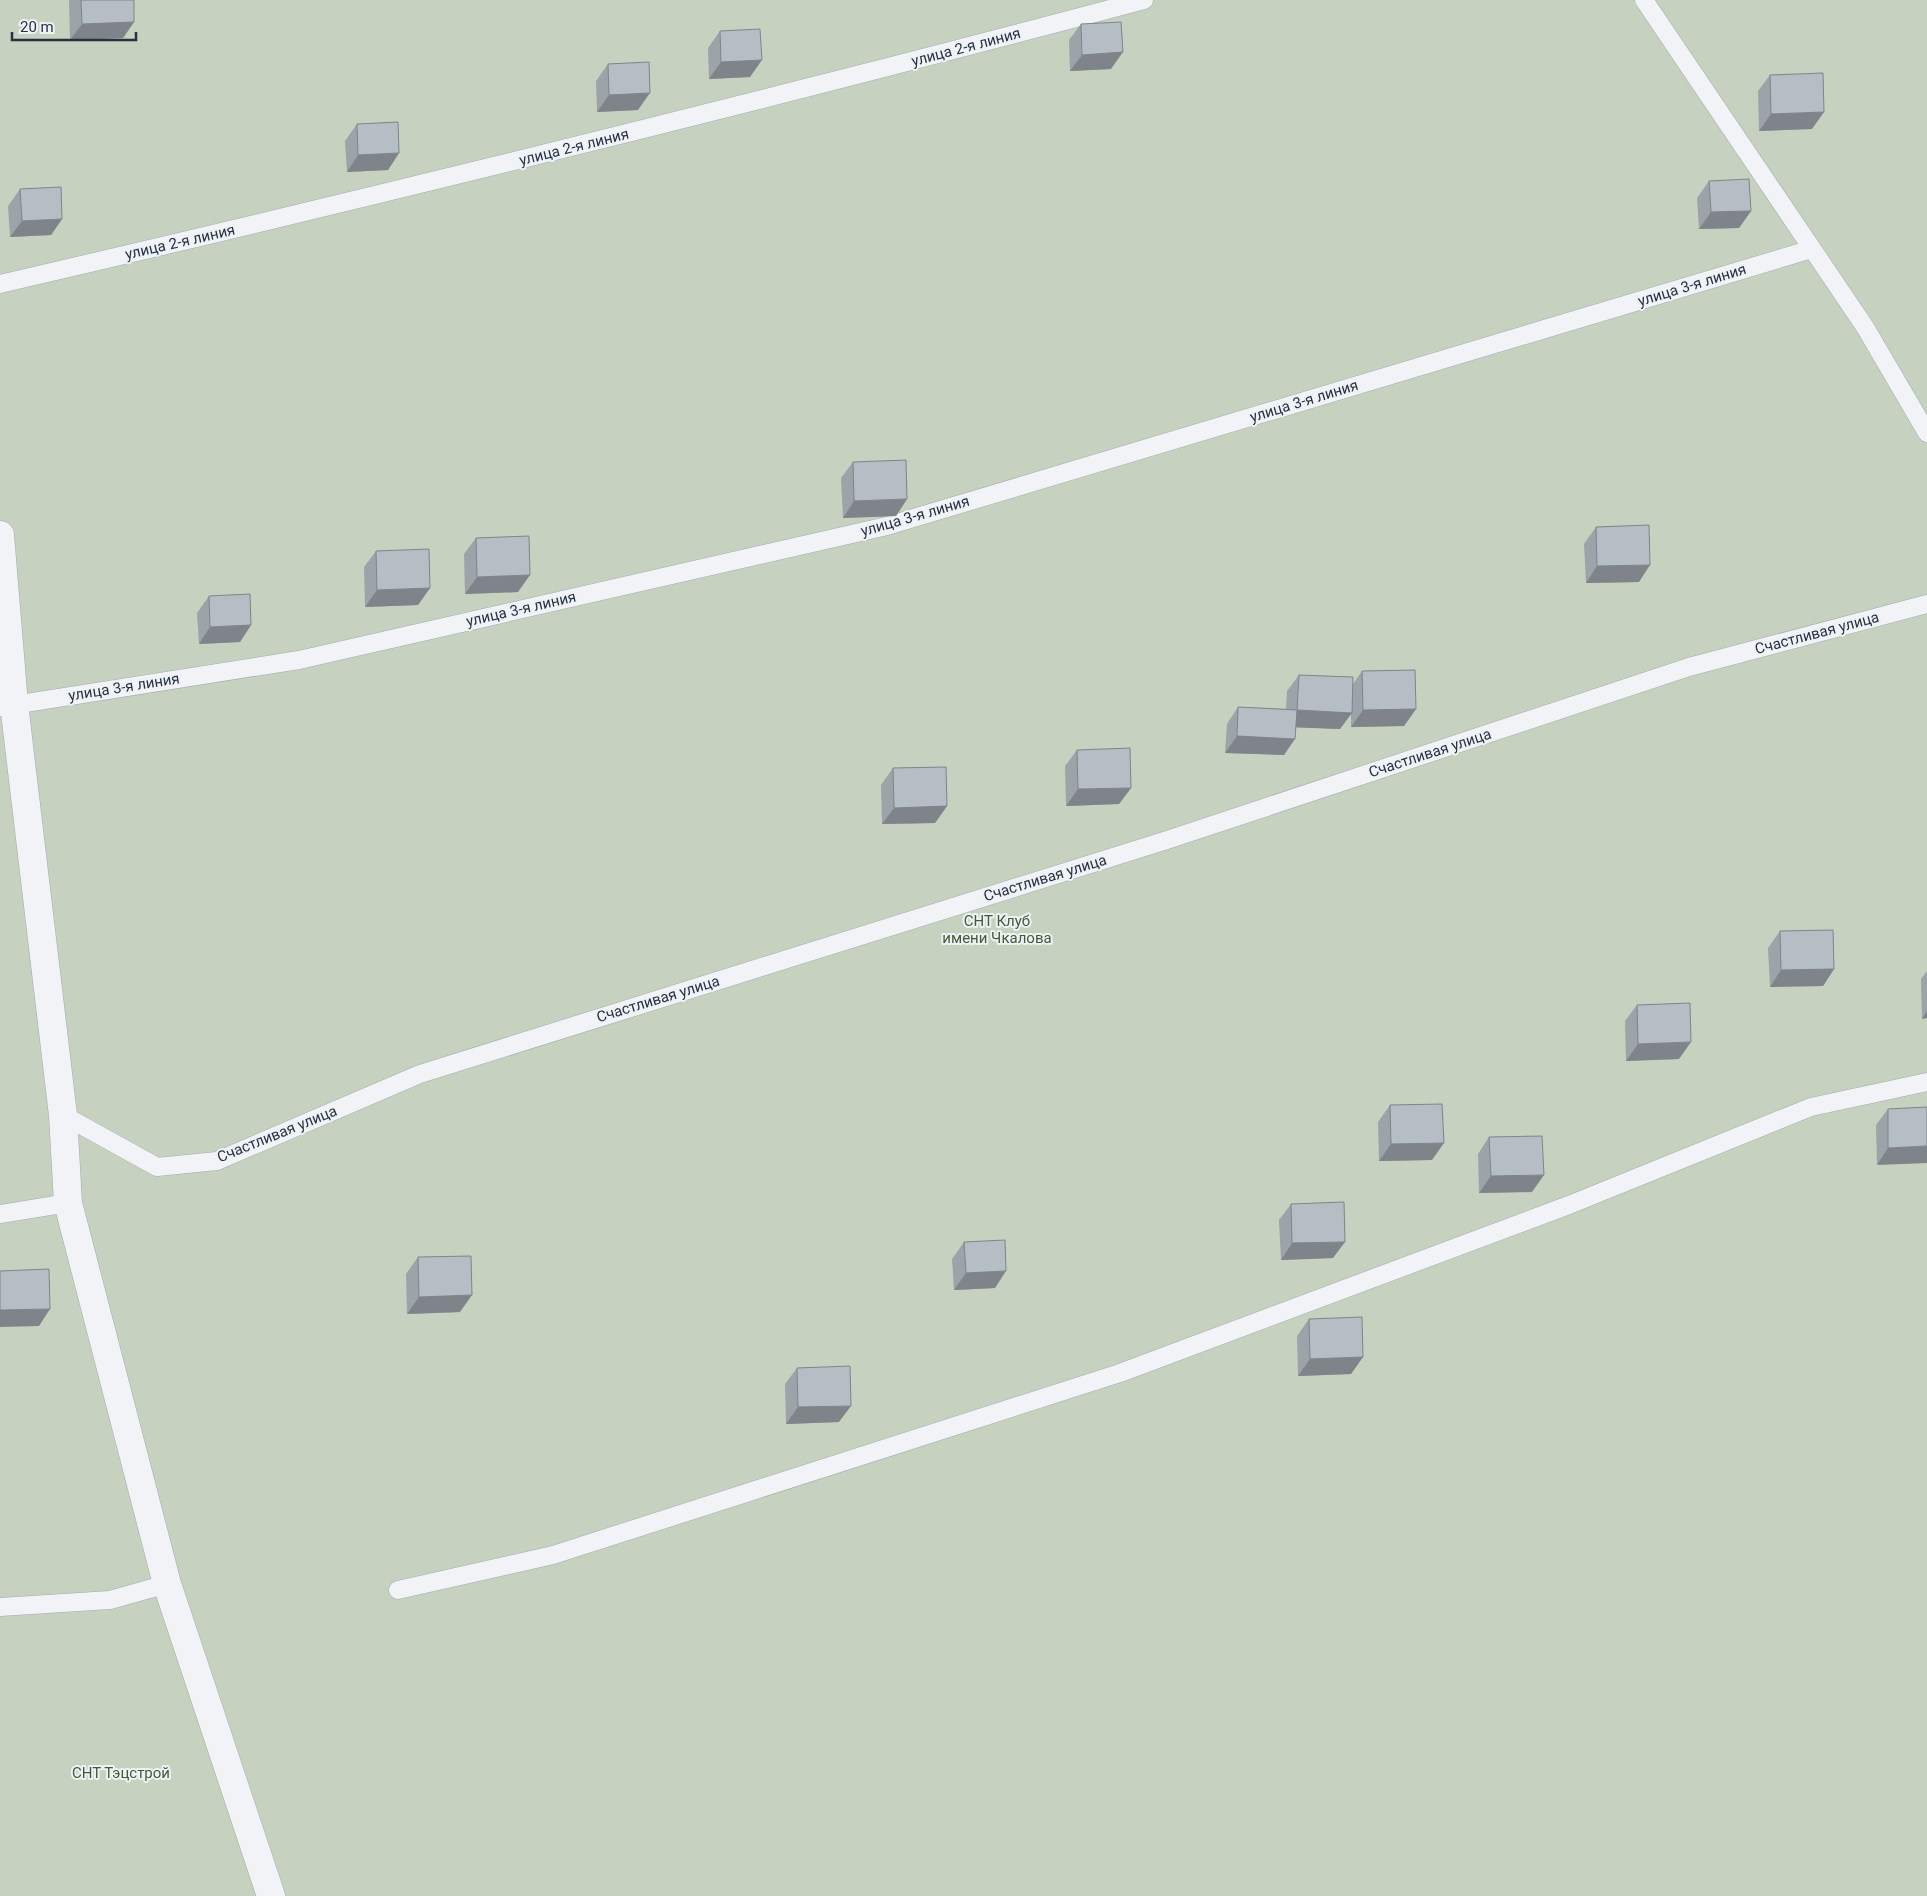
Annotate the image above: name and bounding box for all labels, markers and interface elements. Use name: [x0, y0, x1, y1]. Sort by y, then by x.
scale bar: [12, 10, 136, 42]
text: 20 m: [20, 18, 54, 36]
street label: улица 2-я линия: [909, 24, 1023, 70]
street label: улица 2-я линия: [517, 125, 631, 169]
street label: улица 2-я линия: [123, 221, 237, 263]
street label: улица 3-я линия: [1636, 260, 1748, 310]
street label: улица 3-я линия: [1248, 376, 1360, 426]
street label: улица 3-я линия: [859, 492, 971, 540]
street label: улица 3-я линия: [464, 588, 578, 630]
street label: Счастливая улица: [1753, 608, 1881, 658]
street label: улица 3-я линия: [67, 669, 181, 705]
street label: Счастливая улица: [1366, 725, 1494, 781]
street label: Счастливая улица: [981, 851, 1109, 905]
park label: СНТ Клуб имени Чкалова: [942, 912, 1052, 947]
street label: Счастливая улица: [594, 972, 722, 1026]
street label: Счастливая улица: [214, 1102, 340, 1166]
park label: СНТ Тэцстрой: [72, 1764, 170, 1782]

